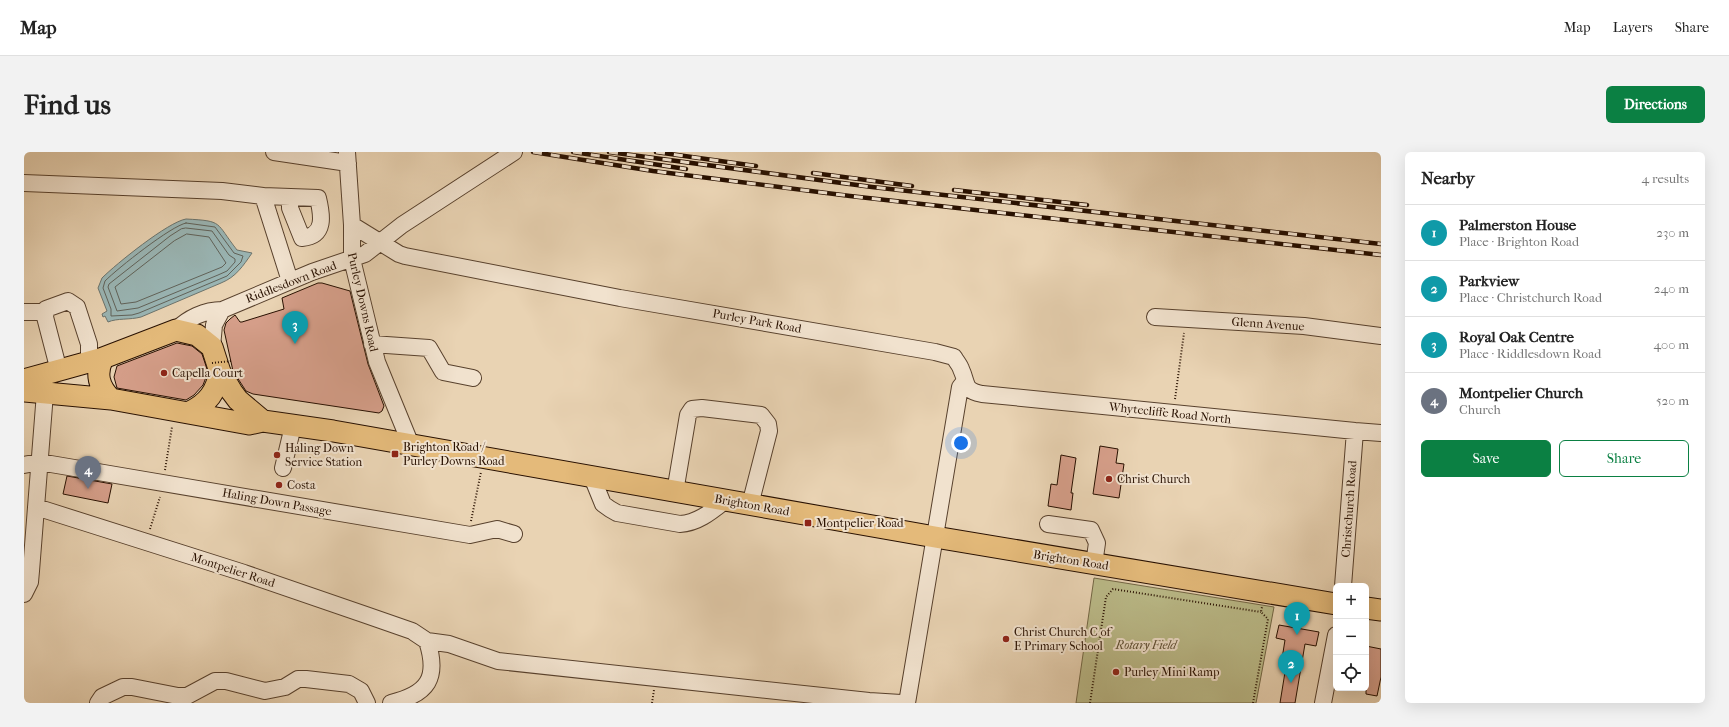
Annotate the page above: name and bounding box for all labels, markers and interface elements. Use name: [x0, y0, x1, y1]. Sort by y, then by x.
text: Map: [20, 17, 56, 39]
text: Map: [1564, 19, 1591, 36]
text: Layers: [1613, 19, 1653, 36]
text: Share: [1675, 19, 1709, 36]
button: Directions: [1606, 86, 1705, 123]
text: Find us: [24, 88, 111, 121]
text: Nearby: [1421, 168, 1475, 188]
text: 4 results: [1642, 171, 1689, 186]
text: Palmerston House: [1459, 216, 1576, 234]
text: 1: [1432, 225, 1436, 240]
text: 230 m: [1656, 225, 1689, 240]
text: Place · Brighton Road: [1459, 234, 1579, 249]
street label: Purley Downs Road: [345, 251, 381, 354]
street label: Riddlesdown Road: [243, 258, 339, 306]
text: Parkview: [1459, 272, 1519, 290]
text: 2: [1431, 281, 1437, 296]
text: 240 m: [1654, 281, 1689, 296]
text: Place · Christchurch Road: [1459, 290, 1602, 305]
street label: Purley Park Road: [711, 306, 803, 336]
pin: 3: [282, 311, 308, 344]
street label: Glenn Avenue: [1231, 314, 1305, 334]
text: Royal Oak Centre: [1459, 328, 1574, 346]
text: 3: [1431, 337, 1437, 352]
text: 400 m: [1653, 337, 1689, 352]
text: Place · Riddlesdown Road: [1459, 346, 1601, 361]
place label: Capella Court: [172, 366, 244, 380]
marker: Capella Court: [159, 368, 169, 378]
text: Montpelier Church: [1459, 384, 1583, 402]
text: 4: [1430, 393, 1438, 408]
text: 520 m: [1656, 393, 1689, 408]
street label: Whytecliffe Road North: [1107, 400, 1232, 426]
text: Church: [1459, 402, 1501, 417]
your location: [951, 433, 971, 453]
place label: Brighton Road / Purley Downs Road: [403, 440, 505, 468]
button: Save: [1421, 440, 1551, 477]
button: Share: [1559, 440, 1689, 477]
place label: Haling Down Service Station: [285, 441, 362, 469]
marker: Brighton Road / Purley Downs Road: [390, 449, 400, 459]
marker: Haling Down Service Station: [272, 450, 282, 460]
pin: 4: [75, 456, 101, 489]
street label: Christchurch Road: [1339, 460, 1359, 558]
place label: Christ Church: [1117, 472, 1191, 486]
marker: Christ Church: [1104, 474, 1114, 484]
place label: Costa: [287, 478, 316, 492]
marker: Costa: [274, 480, 284, 490]
street label: Haling Down Passage: [221, 485, 333, 519]
street label: Brighton Road: [713, 492, 791, 519]
place label: Montpelier Road: [816, 516, 904, 530]
marker: Montpelier Road: [803, 518, 813, 528]
street label: Brighton Road: [1032, 547, 1110, 573]
street label: Montpelier Road: [189, 550, 277, 590]
map controls: [1333, 583, 1369, 691]
button: +: [1333, 583, 1369, 619]
pin: 1: [1284, 602, 1310, 635]
button: −: [1333, 619, 1369, 655]
place label: Christ Church C of E Primary School: [1014, 625, 1113, 653]
marker: Christ Church C of E Primary School: [1001, 634, 1011, 644]
park label: Rotary Field: [1115, 638, 1178, 652]
pin: 2: [1278, 650, 1304, 683]
button: locate: [1333, 655, 1369, 691]
place label: Purley Mini Ramp: [1124, 665, 1220, 679]
marker: Purley Mini Ramp: [1111, 667, 1121, 677]

